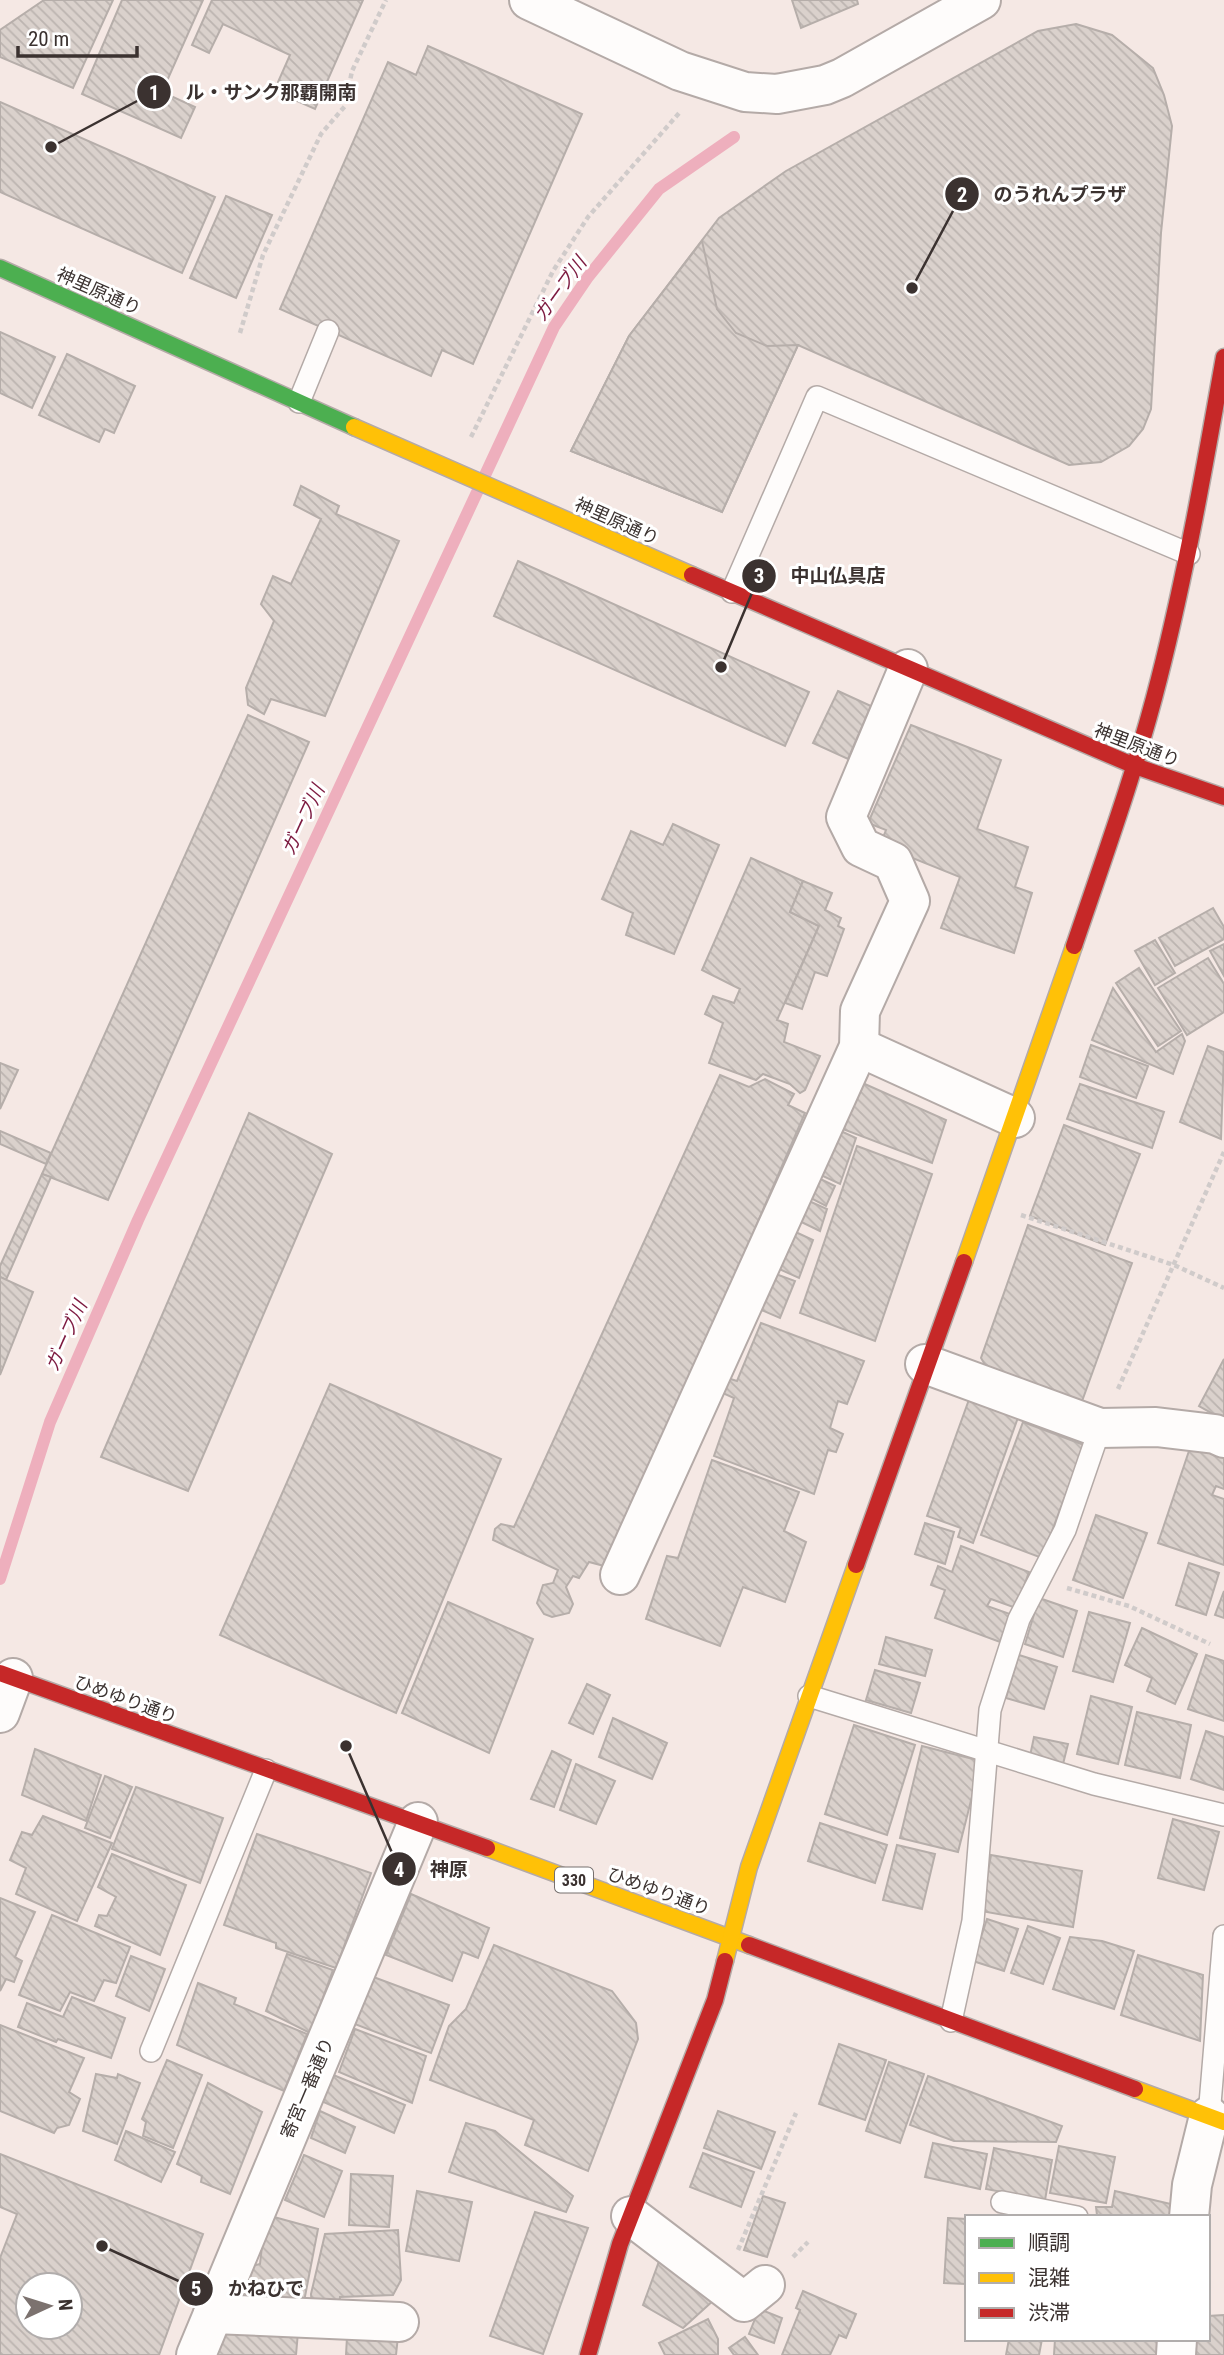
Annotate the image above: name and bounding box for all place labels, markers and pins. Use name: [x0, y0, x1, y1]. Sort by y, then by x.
callout: ル・サンク那覇開南: [136, 72, 370, 112]
callout: のうれんプラザ: [944, 174, 1140, 214]
callout: 中山仏具店: [742, 556, 900, 596]
callout: 神原: [381, 1849, 482, 1889]
callout: かねひで: [179, 2269, 318, 2309]

